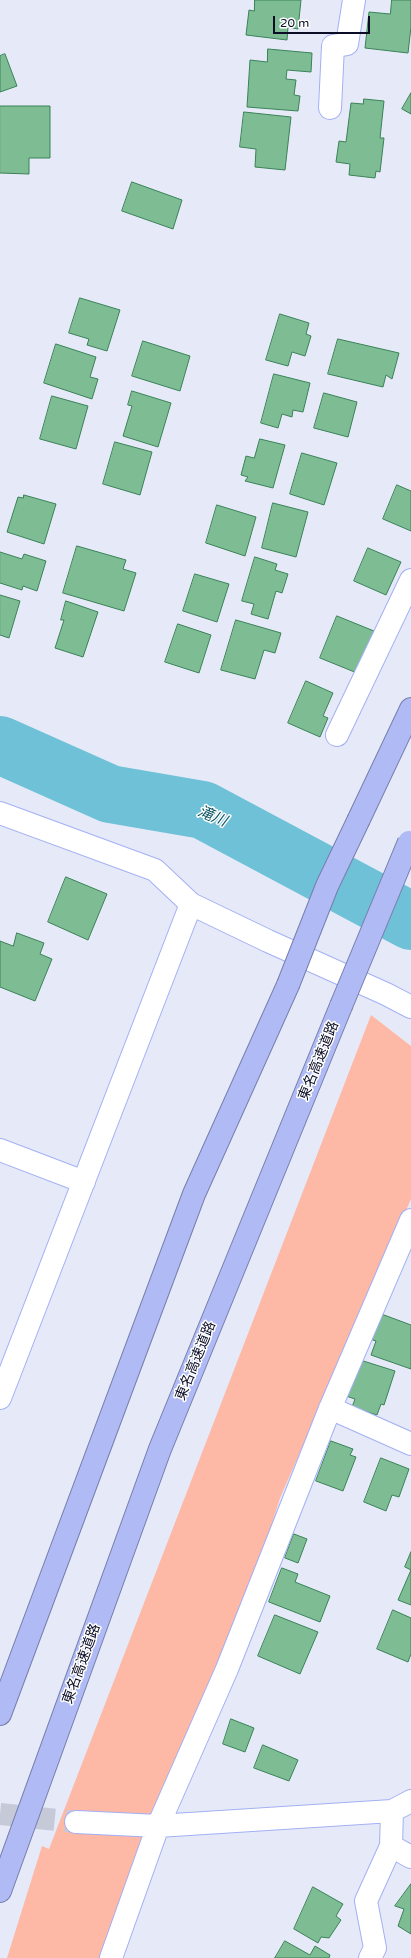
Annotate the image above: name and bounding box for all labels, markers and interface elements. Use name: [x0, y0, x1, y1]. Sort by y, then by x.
scale bar: [275, 8, 372, 34]
text: 20 m: [280, 16, 309, 30]
water label: 滝川: [195, 803, 229, 831]
street label: 東名高速道路: [295, 1019, 343, 1103]
street label: 東名高速道路: [172, 1319, 220, 1403]
street label: 東名高速道路: [60, 1622, 104, 1706]

